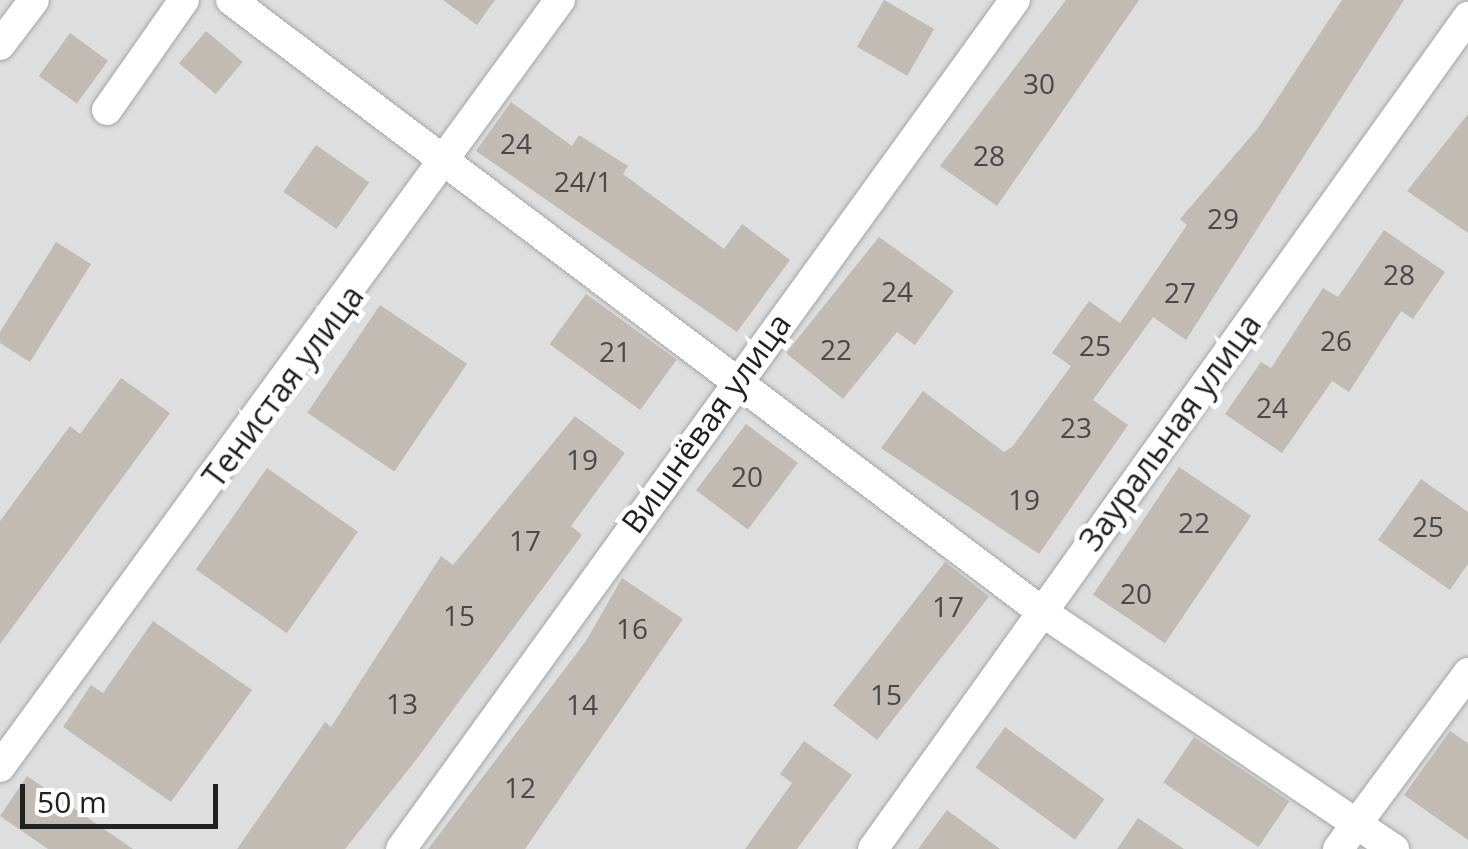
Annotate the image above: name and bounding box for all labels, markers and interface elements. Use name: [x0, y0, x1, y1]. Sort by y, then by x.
house number: 30: [1023, 66, 1055, 100]
house number: 24: [500, 126, 532, 160]
house number: 28: [973, 138, 1005, 172]
house number: 24/1: [554, 164, 612, 198]
house number: 29: [1207, 201, 1239, 235]
house number: 28: [1383, 257, 1415, 291]
house number: 24: [881, 274, 913, 308]
house number: 27: [1164, 275, 1196, 309]
street label: Тенистая улица: [195, 277, 371, 495]
street label: Вишнёвая улица: [613, 306, 799, 540]
street label: Зауральная улица: [1071, 306, 1269, 558]
house number: 26: [1320, 323, 1352, 357]
house number: 25: [1079, 328, 1111, 362]
house number: 22: [820, 332, 852, 366]
house number: 21: [599, 334, 631, 368]
house number: 24: [1256, 390, 1288, 424]
house number: 23: [1060, 410, 1092, 444]
house number: 19: [566, 442, 598, 476]
house number: 20: [731, 459, 763, 493]
house number: 19: [1008, 482, 1040, 516]
house number: 22: [1178, 505, 1210, 539]
house number: 25: [1412, 509, 1444, 543]
house number: 17: [509, 523, 541, 557]
house number: 20: [1120, 576, 1152, 610]
house number: 17: [932, 589, 964, 623]
house number: 15: [443, 598, 475, 632]
house number: 16: [616, 611, 648, 645]
house number: 15: [870, 677, 902, 711]
house number: 13: [386, 686, 418, 720]
house number: 14: [566, 687, 598, 721]
scale bar: [25, 764, 222, 826]
house number: 12: [504, 770, 536, 804]
text: 50 m: [37, 781, 107, 822]

